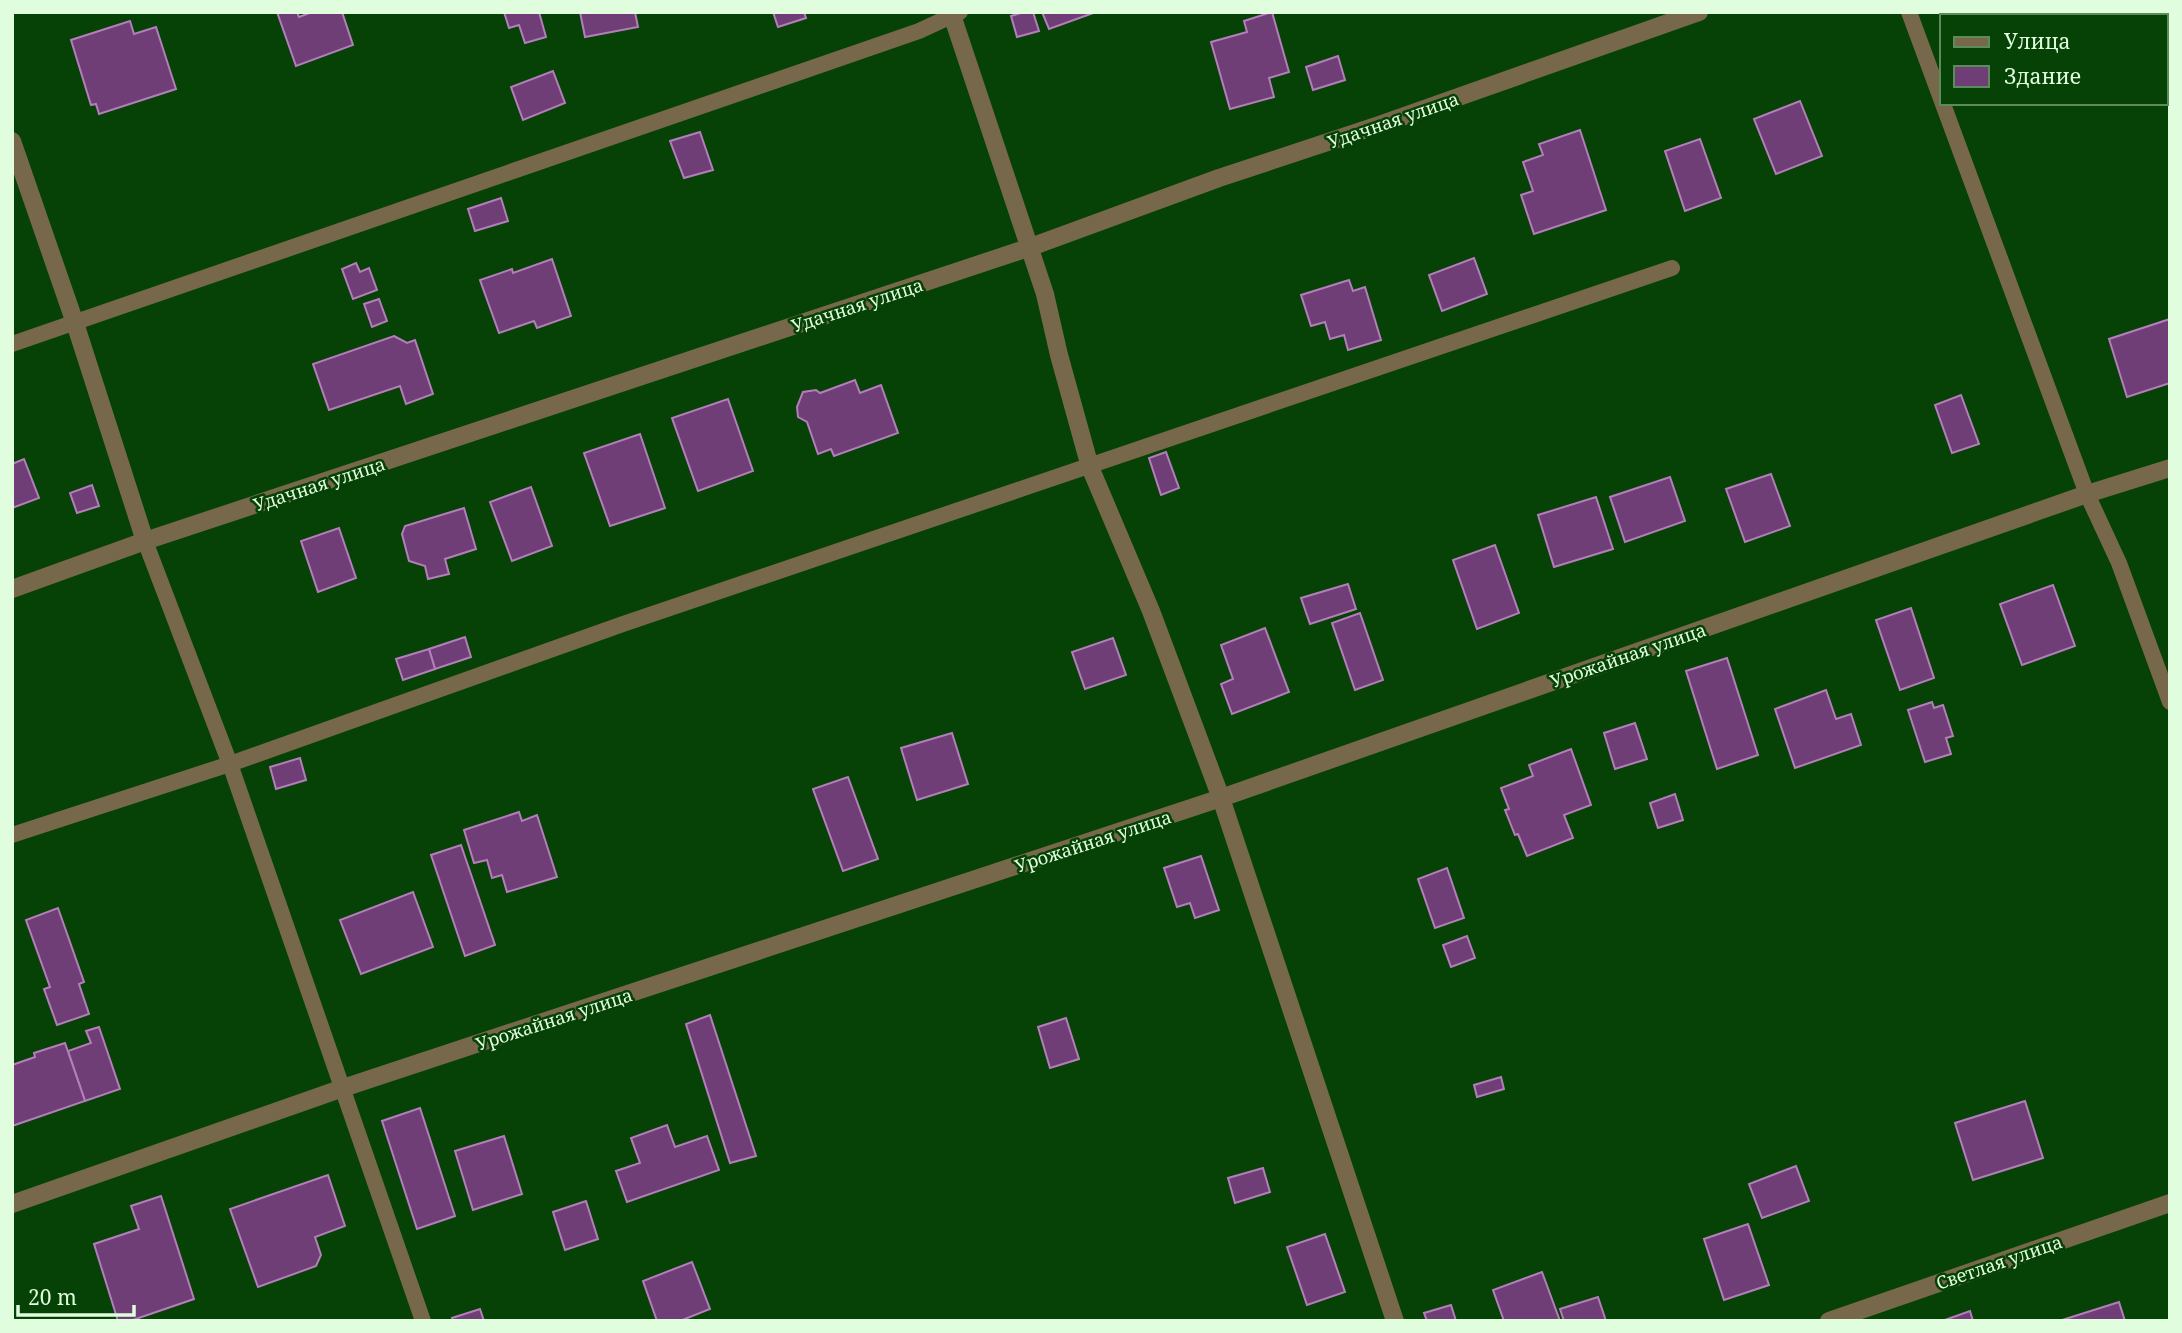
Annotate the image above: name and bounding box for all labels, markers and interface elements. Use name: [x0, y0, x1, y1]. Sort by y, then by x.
legend: [1940, 14, 2168, 105]
text: Улица: [2004, 27, 2071, 55]
text: Здание: [2004, 62, 2081, 90]
street label: Удачная улица: [1324, 86, 1462, 154]
street label: Удачная улица: [788, 272, 926, 338]
street label: Удачная улица: [250, 451, 388, 517]
street label: Урожайная улица: [1547, 617, 1709, 693]
street label: Урожайная улица: [1012, 804, 1174, 878]
street label: Урожайная улица: [473, 982, 635, 1056]
street label: Светлая улица: [1933, 1229, 2065, 1295]
scale bar: [18, 1274, 133, 1318]
text: 20 m: [28, 1283, 77, 1311]

